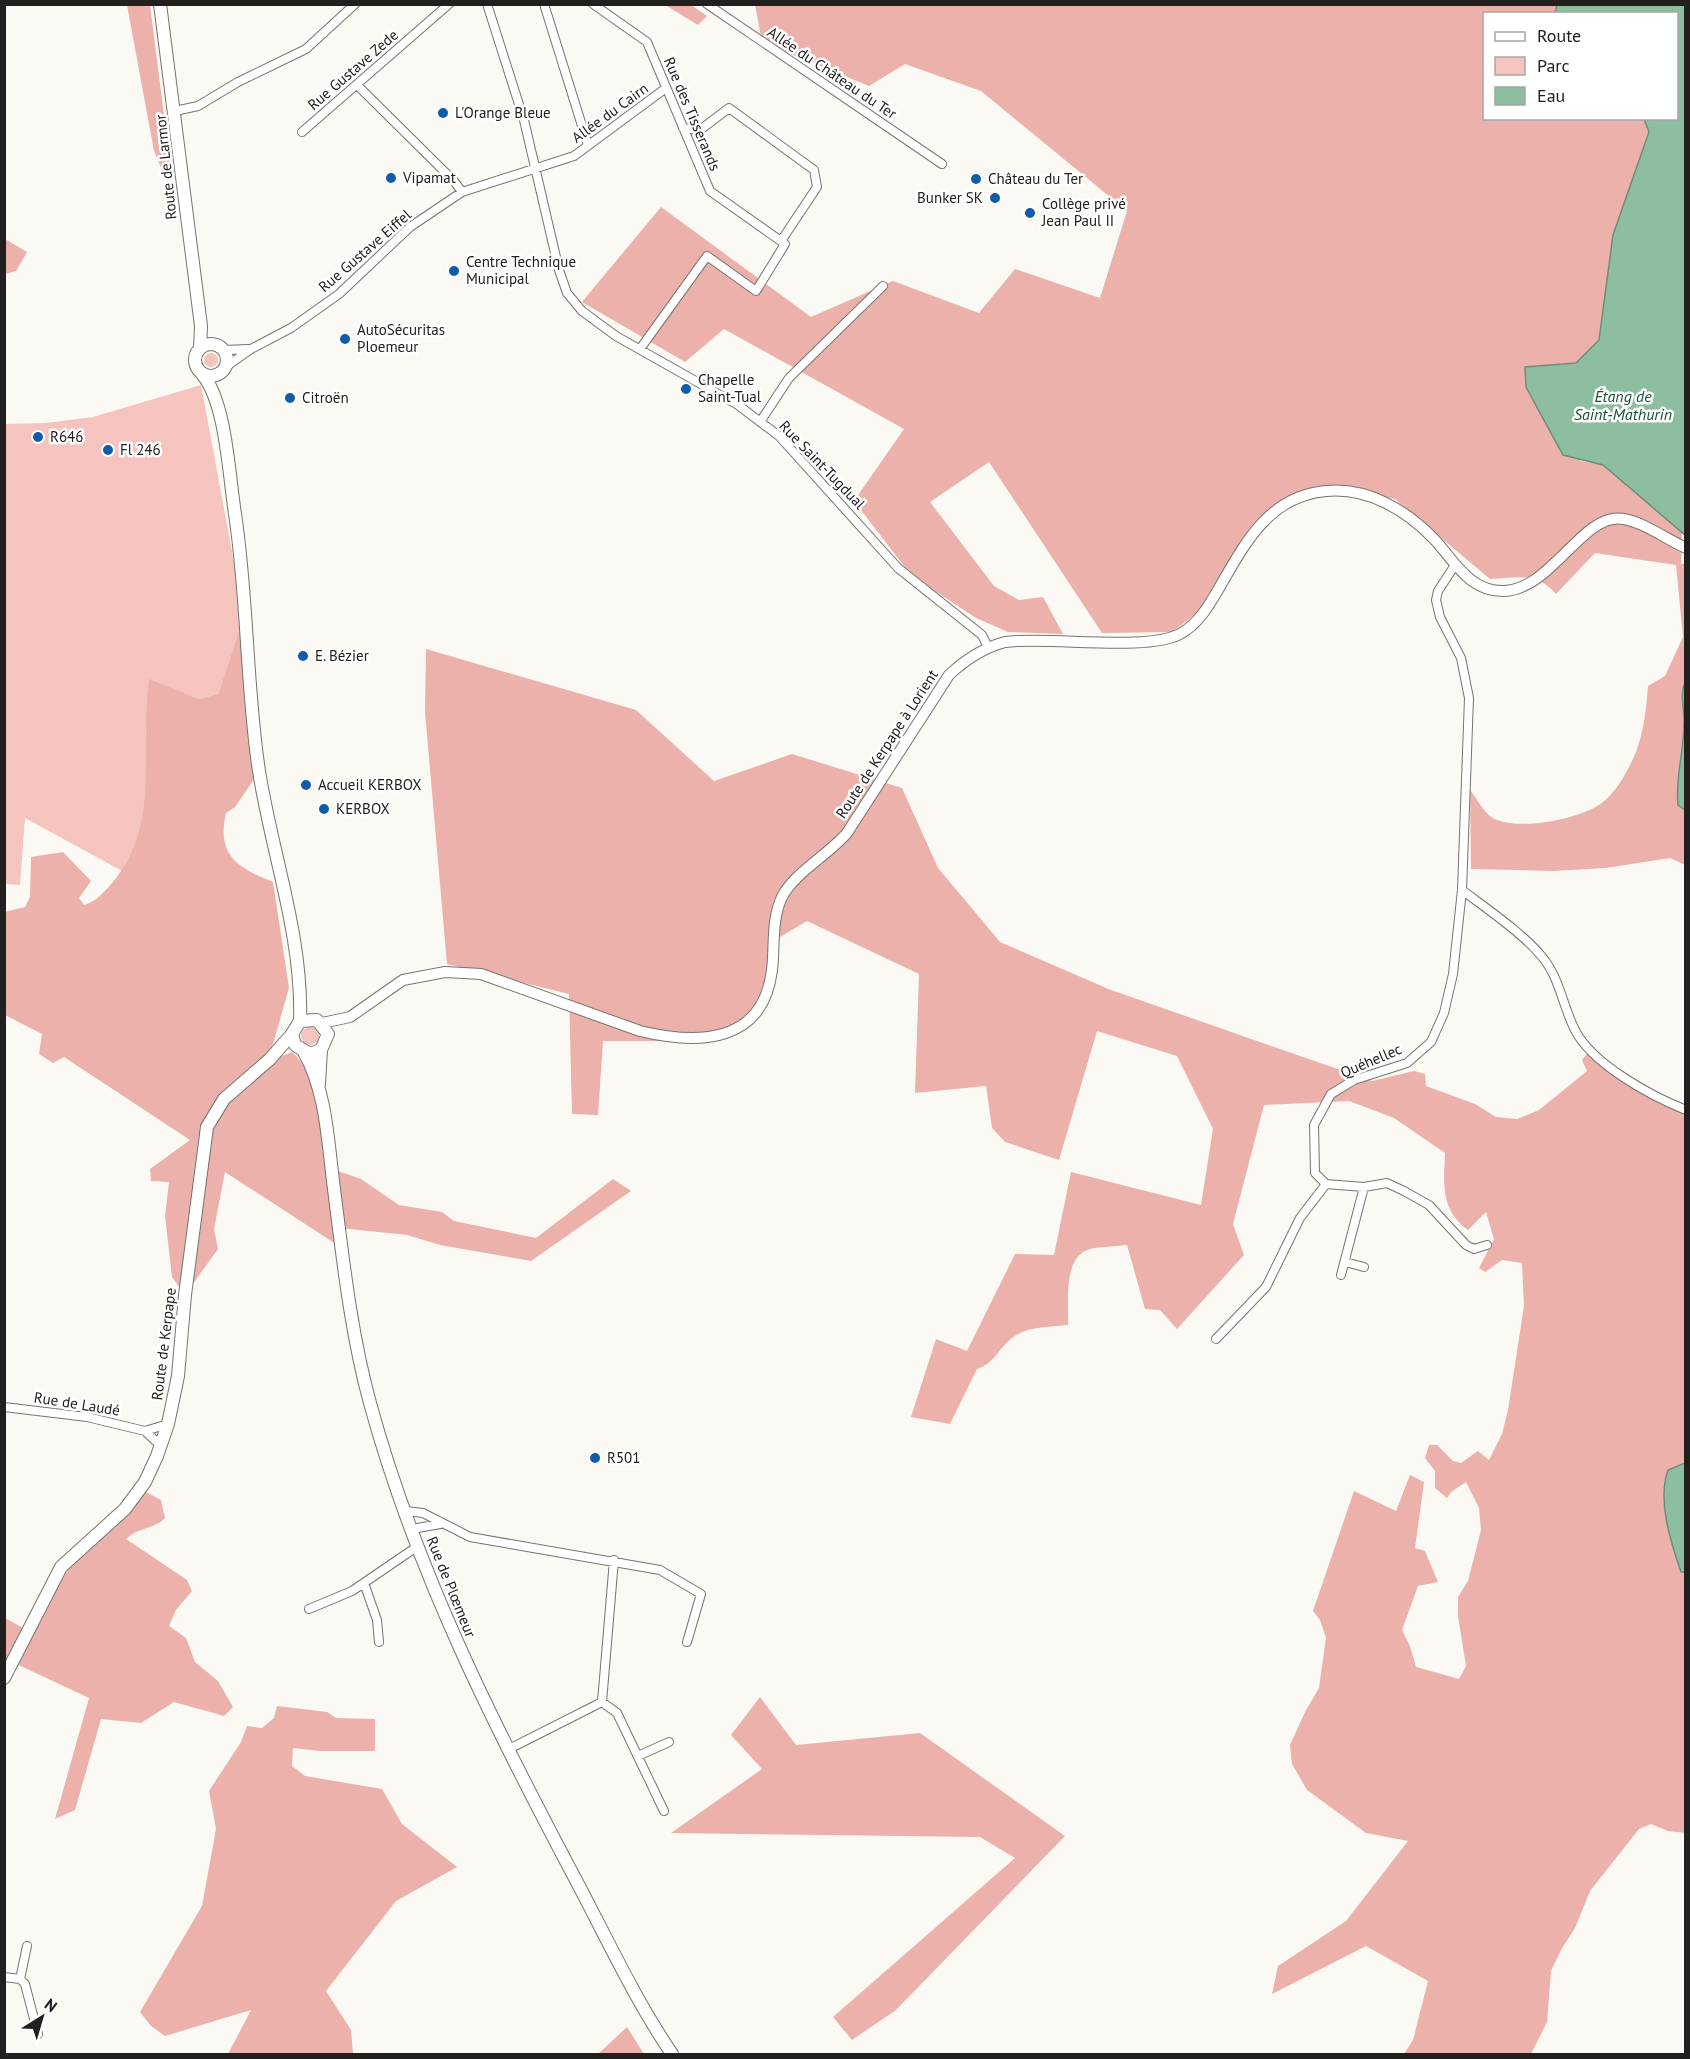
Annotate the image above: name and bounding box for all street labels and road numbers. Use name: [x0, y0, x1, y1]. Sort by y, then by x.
street label: Allée du Château du Ter: [764, 22, 901, 123]
street label: Rue Gustave Zede: [304, 25, 402, 114]
street label: Rue des Tisserands: [660, 54, 725, 174]
street label: Allée du Cairn: [568, 79, 652, 147]
street label: Route de Larmor: [151, 113, 180, 221]
street label: Rue Gustave Eiffel: [314, 205, 415, 296]
street label: Rue Saint-Tugdual: [775, 416, 870, 513]
street label: Route de Kerpape à Lorient: [831, 666, 942, 822]
street label: Quéhellec: [1337, 1039, 1405, 1082]
street label: Route de Kerpape: [147, 1287, 180, 1401]
street label: Rue de Laudé: [33, 1387, 121, 1420]
street label: Rue de Plœmeur: [423, 1534, 480, 1640]

